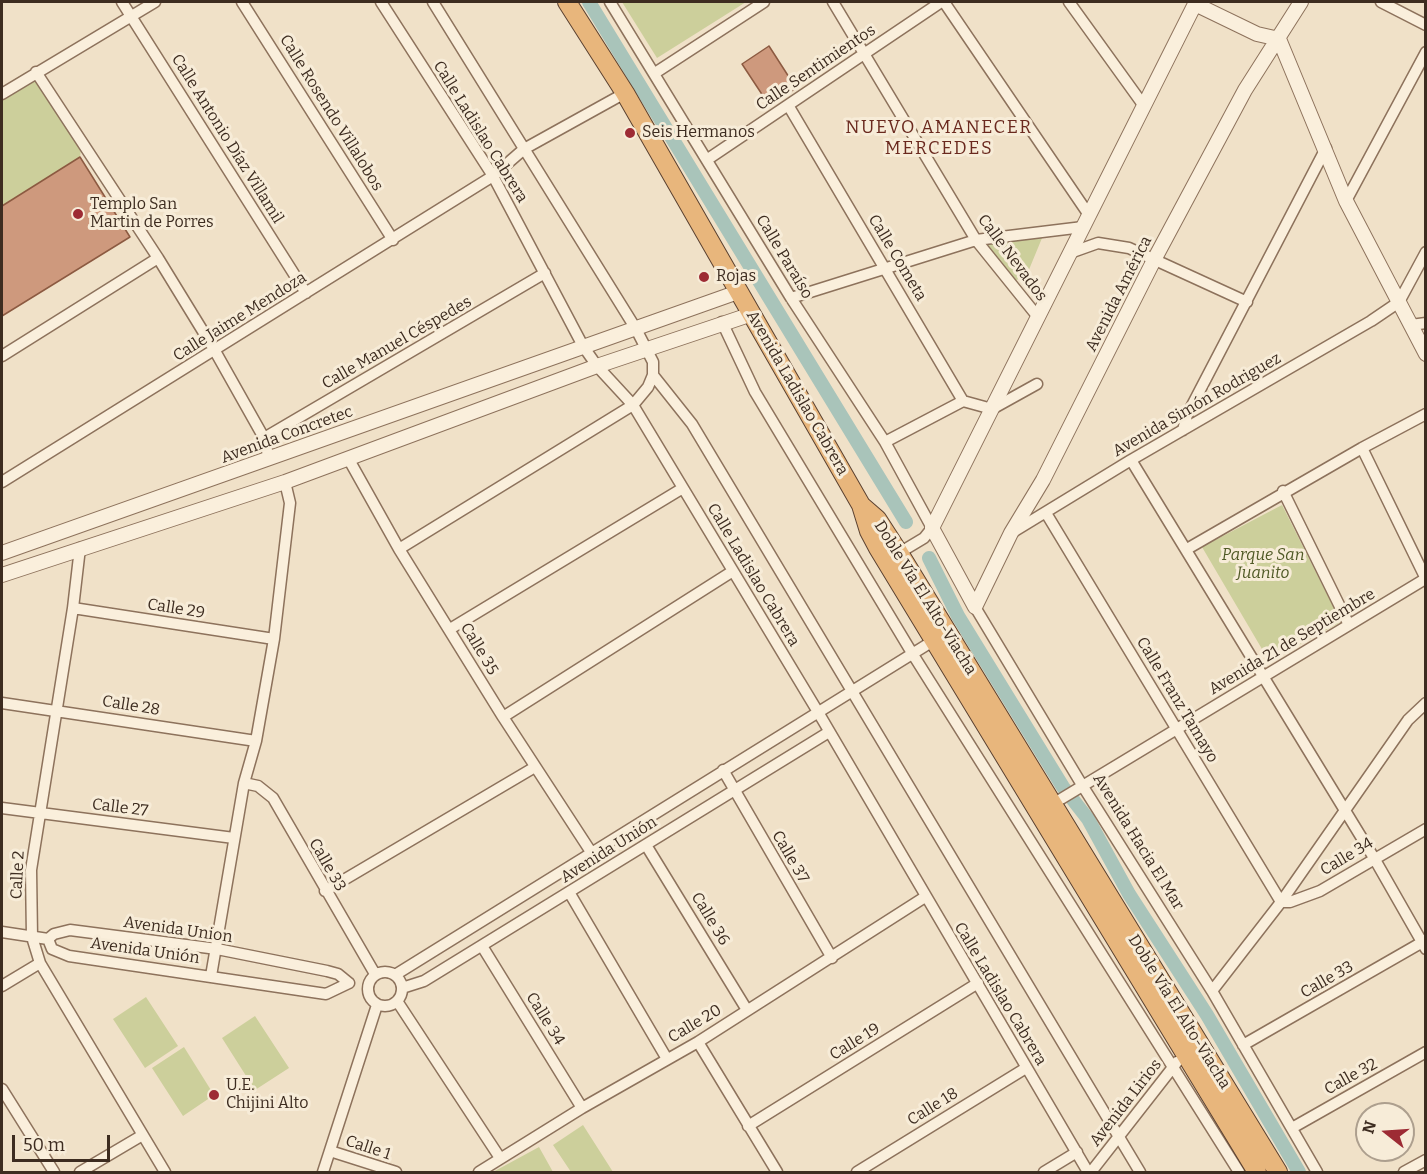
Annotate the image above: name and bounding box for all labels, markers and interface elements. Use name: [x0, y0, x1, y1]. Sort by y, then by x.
street label: Calle Sentimientos: [753, 21, 879, 115]
street label: Calle Rosendo Villalobos: [275, 31, 387, 195]
street label: Calle Antonio Díaz Villamil: [167, 51, 287, 227]
street label: Calle Ladislao Cabrera: [429, 58, 531, 206]
district label: NUEVO AMANECER MERCEDES: [845, 117, 1033, 160]
place label: Seis Hermanos: [642, 123, 755, 143]
marker: Seis Hermanos: [623, 126, 637, 140]
place label: Templo San Martin de Porres: [90, 195, 214, 233]
marker: Templo San Martin de Porres: [71, 207, 85, 221]
street label: Calle Paraíso: [751, 211, 817, 303]
street label: Calle Cometa: [864, 211, 930, 305]
street label: Calle Nevados: [973, 211, 1051, 305]
street label: Avenida América: [1082, 233, 1156, 355]
place label: Rojas: [716, 267, 756, 287]
street label: Calle Jaime Mendoza: [170, 268, 310, 366]
marker: Rojas: [697, 270, 711, 284]
street label: Calle Manuel Céspedes: [319, 292, 475, 394]
street label: Avenida Ladislao Cabrera: [742, 307, 852, 479]
street label: Avenida Simón Rodriguez: [1109, 349, 1285, 461]
street label: Avenida Concretec: [219, 402, 355, 468]
street label: Calle Ladislao Cabrera: [703, 500, 803, 650]
street label: Doble Vía El Alto-Viacha: [870, 517, 980, 679]
park label: Parque San Juanito: [1222, 546, 1304, 584]
street label: Avenida 21 de Septiembre: [1205, 585, 1379, 699]
street label: Calle 29: [146, 595, 206, 623]
street label: Calle 35: [456, 619, 502, 679]
street label: Calle Franz Tamayo: [1132, 634, 1222, 766]
street label: Calle 28: [101, 692, 161, 720]
street label: Avenida Hacia El Mar: [1088, 770, 1188, 914]
street label: Calle 27: [91, 795, 149, 821]
street label: Avenida Unión: [557, 813, 661, 887]
street label: Calle 37: [767, 827, 813, 887]
street label: Calle 34: [1317, 834, 1377, 880]
street label: Calle 33: [304, 835, 350, 895]
street label: Calle 2: [7, 850, 29, 900]
street label: Calle 36: [687, 889, 733, 949]
street label: Avenida Union: [122, 913, 234, 947]
street label: Calle Ladislao Cabrera: [950, 919, 1050, 1069]
street label: Doble Vía El Alto-Viacha: [1124, 931, 1234, 1093]
street label: Avenida Unión: [89, 934, 201, 968]
street label: Calle 33: [1297, 957, 1357, 1003]
street label: Calle 34: [521, 989, 569, 1049]
street label: Calle 20: [665, 1001, 725, 1047]
street label: Calle 19: [826, 1019, 884, 1065]
street label: Calle 32: [1321, 1055, 1381, 1099]
street label: Avenida Lirios: [1086, 1056, 1166, 1150]
place label: U.E. Chijini Alto: [226, 1076, 308, 1114]
street label: Calle 18: [904, 1084, 962, 1130]
marker: U.E. Chijini Alto: [207, 1088, 221, 1102]
north arrow: [1355, 1102, 1415, 1162]
text: N: [1358, 1118, 1380, 1136]
scale bar: [15, 1123, 112, 1161]
street label: Calle 1: [343, 1132, 393, 1164]
text: 50 m: [23, 1134, 65, 1156]

